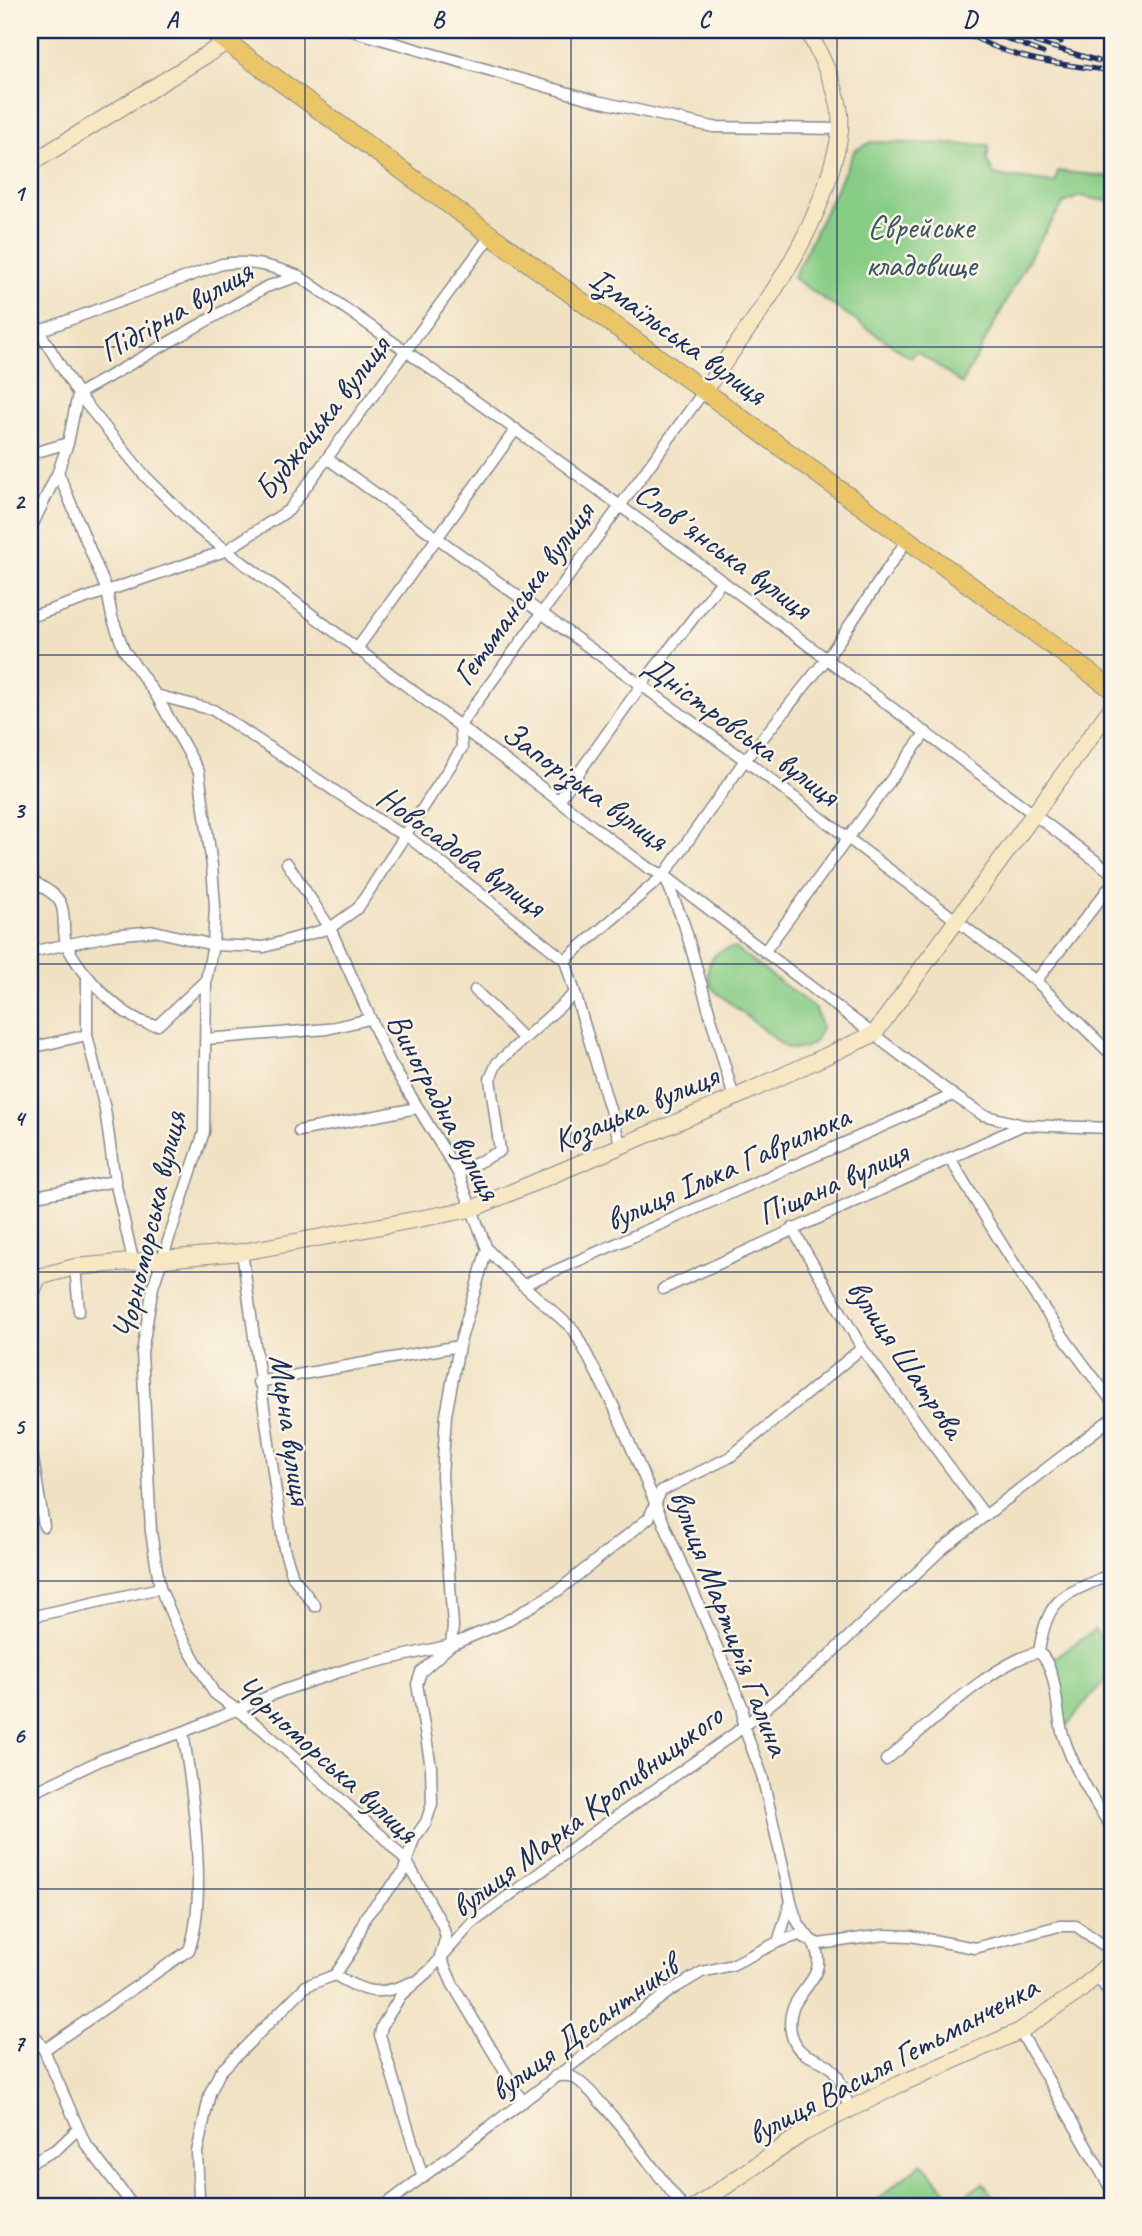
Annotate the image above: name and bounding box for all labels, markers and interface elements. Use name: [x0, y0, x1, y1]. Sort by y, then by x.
text: A: [166, 5, 180, 34]
text: B: [432, 5, 446, 34]
text: C: [699, 5, 713, 34]
text: D: [963, 5, 979, 34]
text: 1: [14, 179, 27, 208]
park label: Єврейське кладовище: [866, 206, 979, 286]
street label: Підгірна вулиця: [91, 250, 261, 372]
street label: Ізмаїльська вулиця: [581, 257, 776, 415]
street label: Буджацька вулиця: [244, 325, 401, 508]
street label: Словʼянська вулиця: [627, 472, 822, 630]
text: 2: [14, 487, 27, 516]
street label: Гетьманська вулиця: [442, 491, 605, 694]
street label: Дністровська вулиця: [635, 645, 850, 817]
street label: Запорізька вулиця: [494, 711, 678, 861]
street label: Новосадова вулиця: [369, 776, 556, 928]
text: 3: [14, 796, 27, 825]
street label: Виноградна вулиця: [377, 1006, 512, 1208]
street label: Козацька вулиця: [546, 1053, 727, 1162]
street label: вулиця Ілька Гаврилюка: [599, 1095, 858, 1241]
text: 4: [14, 1104, 27, 1133]
street label: Чорноморська вулиця: [102, 1106, 196, 1343]
street label: Піщана вулиця: [751, 1130, 916, 1235]
street label: вулиця Шатрова: [837, 1271, 976, 1448]
street label: Мирна вулиця: [260, 1352, 323, 1509]
text: 5: [14, 1412, 26, 1441]
street label: вулиця Мартирія Галина: [660, 1483, 801, 1764]
street label: Чорноморська вулиця: [227, 1665, 429, 1853]
street label: вулиця Марка Кропивницького: [442, 1693, 733, 1927]
text: 6: [14, 1721, 27, 1750]
street label: вулиця Десантників: [481, 1941, 692, 2110]
street label: вулиця Василя Гетьманченка: [740, 1964, 1047, 2154]
text: 7: [14, 2029, 27, 2058]

